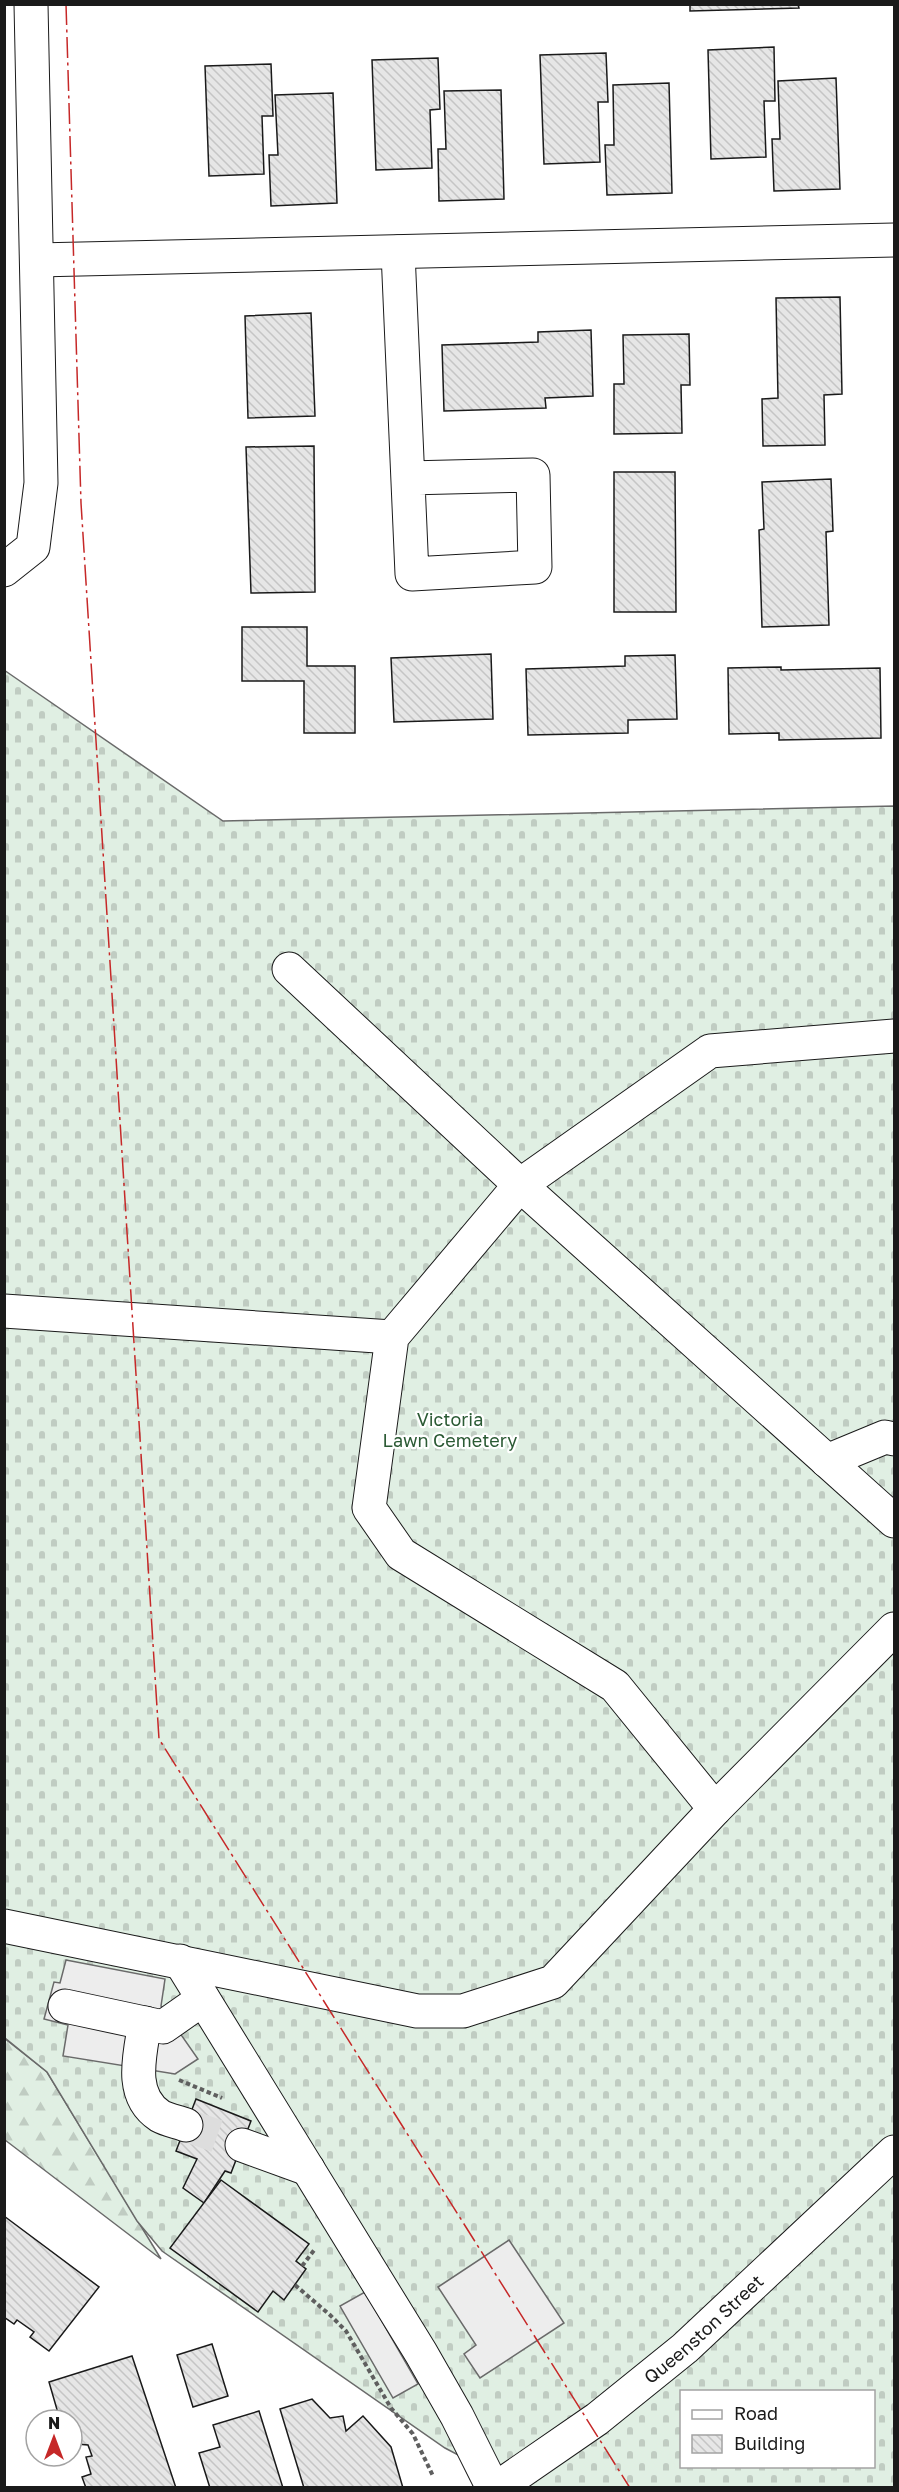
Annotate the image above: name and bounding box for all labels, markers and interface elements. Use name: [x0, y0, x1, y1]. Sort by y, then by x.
park label: Victoria Lawn Cemetery: [383, 1408, 517, 1451]
street label: Queenston Street: [639, 2270, 767, 2388]
legend: [680, 2390, 875, 2468]
text: Road: [734, 2402, 778, 2424]
north arrow: [24, 2408, 84, 2468]
text: N: [48, 2413, 60, 2433]
text: Building: [734, 2432, 805, 2454]

